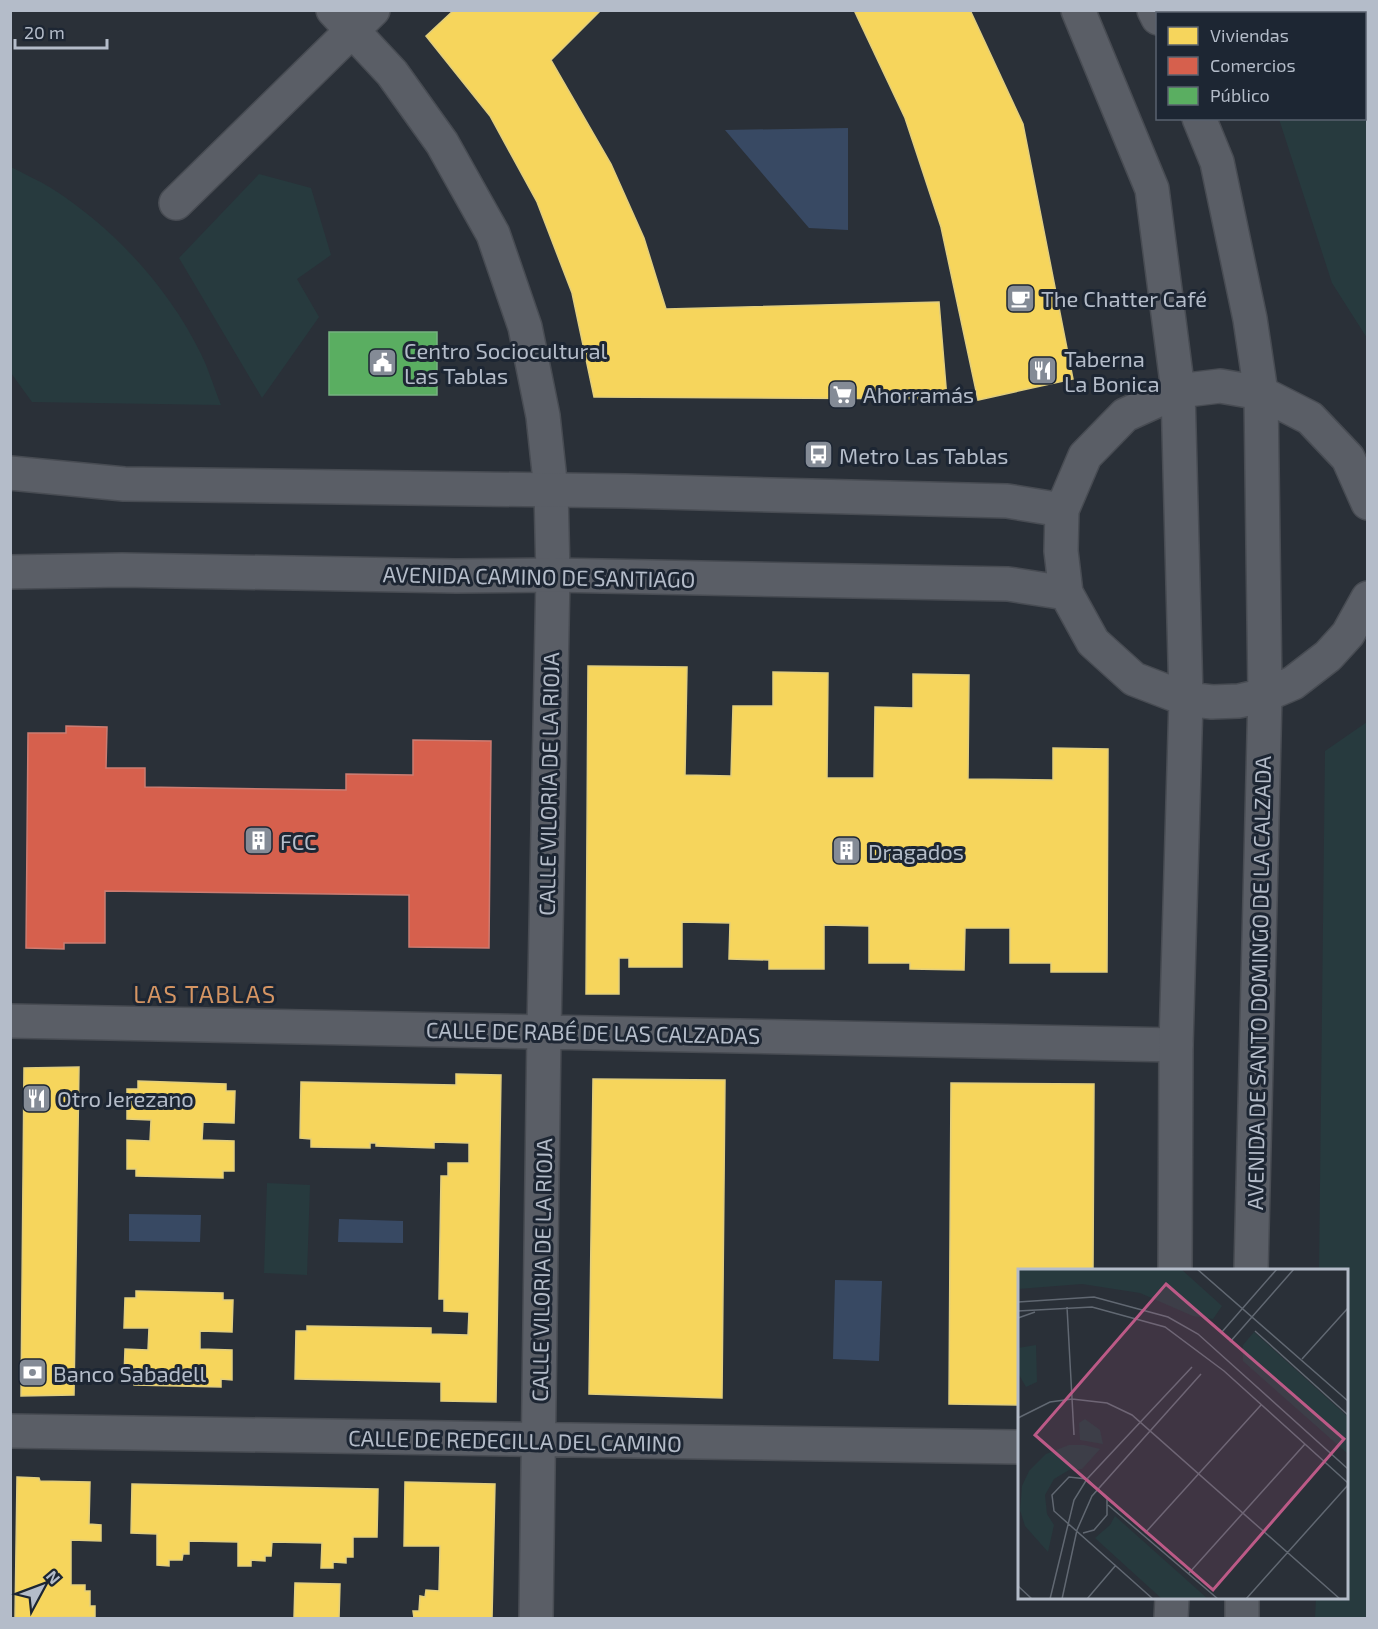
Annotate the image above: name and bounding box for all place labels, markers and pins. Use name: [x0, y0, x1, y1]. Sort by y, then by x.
cafe icon: The Chatter Café: [1004, 282, 1036, 314]
place label: The Chatter Café: [1041, 285, 1207, 311]
place label: Centro Sociocultural Las Tablas: [404, 337, 608, 388]
place label: Taberna La Bonica: [1064, 345, 1160, 396]
public building icon: Centro Sociocultural Las Tablas: [367, 347, 399, 379]
restaurant icon: Taberna La Bonica: [1027, 355, 1059, 387]
supermarket icon: Ahorramás: [826, 378, 858, 410]
place label: Ahorramás: [863, 381, 974, 407]
bus stop icon: Metro Las Tablas: [802, 439, 834, 471]
place label: Metro Las Tablas: [839, 442, 1009, 468]
building icon: FCC: [243, 825, 275, 857]
place label: FCC: [280, 828, 317, 854]
building icon: Dragados: [831, 835, 863, 867]
place label: Dragados: [868, 838, 964, 864]
restaurant icon: Otro Jerezano: [20, 1082, 52, 1114]
place label: Otro Jerezano: [57, 1085, 194, 1111]
bank icon: Banco Sabadell: [16, 1357, 48, 1389]
place label: Banco Sabadell: [53, 1360, 206, 1386]

